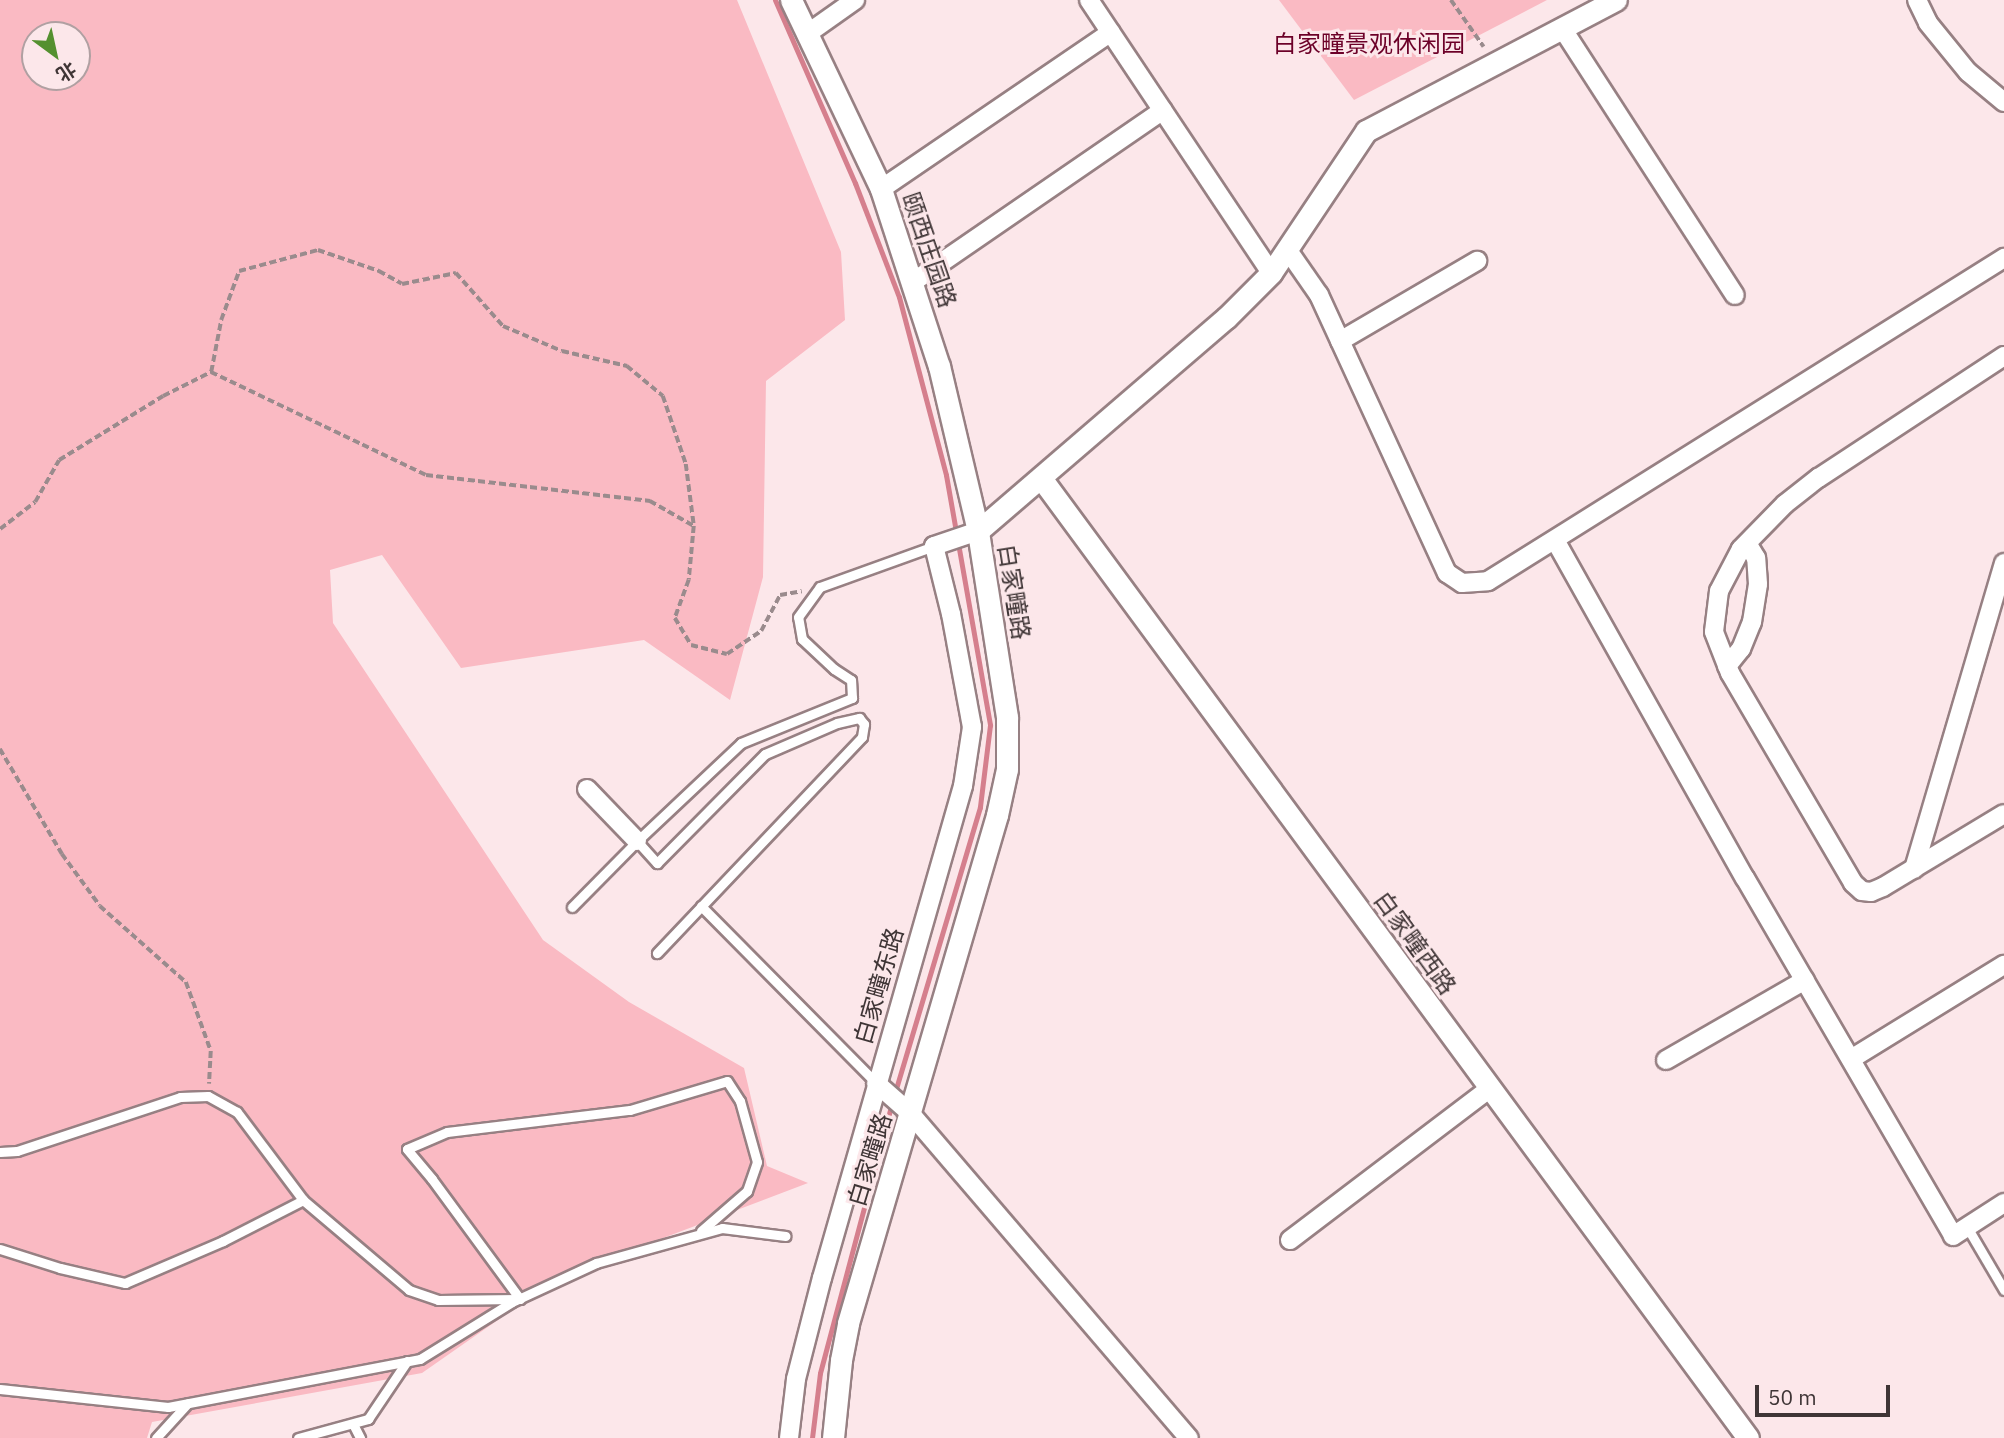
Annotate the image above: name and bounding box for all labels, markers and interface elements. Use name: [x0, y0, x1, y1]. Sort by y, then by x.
north arrow: [21, 21, 91, 91]
park label: 白家疃景观休闲园: [1273, 30, 1465, 58]
text: 北: [52, 57, 81, 87]
street label: 颐西庄园路: [896, 189, 962, 311]
street label: 白家疃路: [992, 542, 1036, 642]
street label: 白家疃西路: [1368, 886, 1462, 1000]
street label: 白家疃东路: [849, 924, 909, 1048]
street label: 白家疃路: [842, 1110, 898, 1210]
scale bar: [1759, 1372, 1894, 1416]
text: 50 m: [1768, 1383, 1817, 1411]

